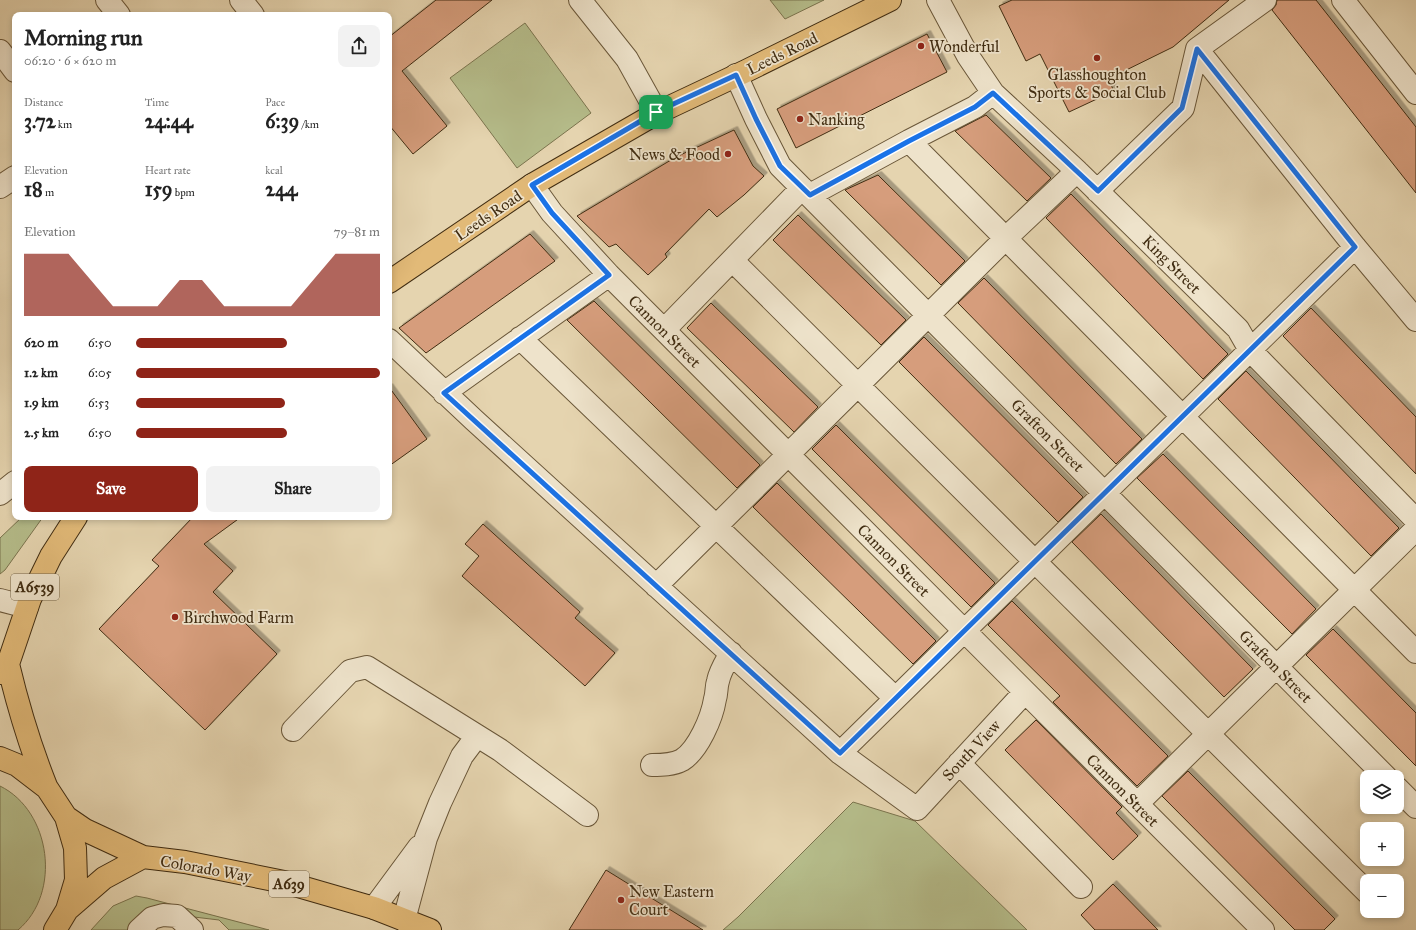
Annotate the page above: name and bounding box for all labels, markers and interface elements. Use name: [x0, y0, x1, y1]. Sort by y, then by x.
text: Morning run: [24, 24, 143, 51]
button: share: [338, 25, 380, 67]
street label: Leeds Road: [744, 28, 821, 79]
place label: Wonderful: [929, 37, 1000, 56]
marker: Wonderful: [916, 41, 926, 51]
text: 06:20 · 6 × 620 m: [24, 53, 116, 69]
marker: Glasshoughton Sports & Social Club: [1092, 53, 1102, 63]
place label: Glasshoughton Sports & Social Club: [1028, 65, 1166, 102]
pin: [639, 95, 673, 129]
text: Distance: [24, 96, 63, 109]
text: Time: [145, 96, 169, 109]
text: Pace: [265, 96, 285, 109]
icon: arrive: [645, 101, 667, 123]
text: 3.72: [24, 109, 56, 133]
text: 24:44: [145, 109, 193, 133]
text: 6:39: [265, 109, 299, 133]
place label: Nanking: [808, 110, 865, 130]
marker: Nanking: [795, 114, 805, 124]
text: km: [56, 118, 72, 131]
text: /km: [299, 118, 319, 131]
place label: News & Food: [629, 145, 720, 164]
marker: News & Food: [723, 149, 733, 159]
text: Elevation: [24, 164, 68, 177]
text: Heart rate: [145, 164, 191, 177]
text: kcal: [265, 164, 283, 177]
text: 18: [24, 177, 43, 201]
text: 159: [145, 177, 172, 201]
text: 244: [265, 177, 297, 201]
text: m: [43, 186, 54, 199]
text: bpm: [172, 186, 195, 199]
street label: Leeds Road: [451, 186, 525, 245]
text: Elevation: [24, 224, 76, 240]
text: 79–81 m: [334, 224, 380, 240]
street label: King Street: [1138, 231, 1205, 299]
street label: Cannon Street: [624, 291, 705, 372]
text: 620 m: [24, 335, 58, 351]
text: 6:50: [88, 335, 112, 351]
text: 1.2 km: [24, 365, 58, 381]
text: 6:05: [88, 365, 112, 381]
text: 1.9 km: [24, 395, 59, 411]
text: 6:53: [88, 395, 109, 411]
street label: Grafton Street: [1007, 395, 1088, 476]
text: 2.5 km: [24, 425, 59, 441]
text: 6:50: [88, 425, 112, 441]
button: Save: [24, 466, 198, 512]
button: Share: [206, 466, 380, 512]
street label: Cannon Street: [853, 520, 934, 601]
road number: A6539: [11, 574, 59, 600]
place label: Birchwood Farm: [183, 608, 294, 627]
marker: Birchwood Farm: [170, 612, 180, 622]
street label: Grafton Street: [1235, 626, 1316, 707]
street label: South View: [938, 716, 1005, 785]
street label: Cannon Street: [1082, 750, 1163, 831]
map controls: [1360, 770, 1404, 918]
button: layers: [1360, 770, 1404, 814]
button: +: [1360, 822, 1404, 866]
street label: Colorado Way: [159, 851, 254, 886]
road number: A639: [269, 871, 309, 897]
button: −: [1360, 874, 1404, 918]
place label: New Eastern Court: [629, 882, 714, 919]
marker: New Eastern Court: [616, 895, 626, 905]

